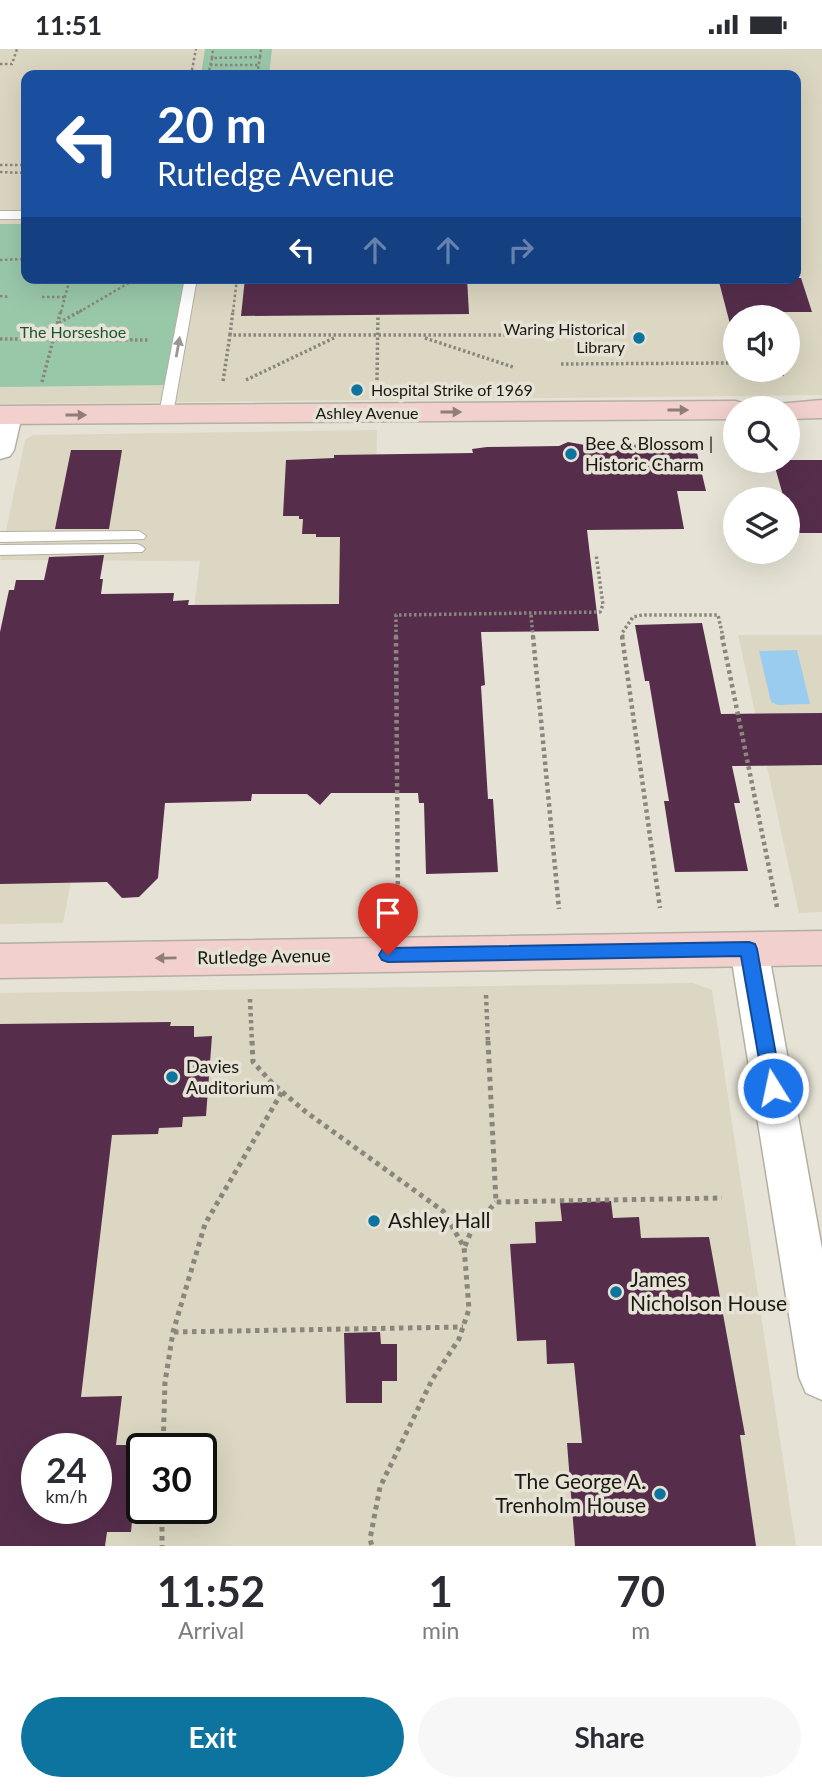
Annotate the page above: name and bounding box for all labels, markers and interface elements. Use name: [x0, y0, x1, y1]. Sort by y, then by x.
text: 11:51: [35, 9, 102, 41]
text: 20 m: [157, 95, 267, 153]
icon: left: [42, 98, 133, 189]
text: Rutledge Avenue: [157, 154, 394, 193]
icon: left: [283, 231, 321, 269]
icon: ahead: [356, 231, 394, 269]
icon: ahead: [429, 231, 467, 269]
icon: right: [502, 231, 540, 269]
map controls: [723, 305, 800, 564]
button: sound: [723, 305, 800, 382]
place label: Waring Historical Library: [504, 319, 626, 356]
park label: The Horseshoe: [20, 322, 126, 341]
marker: Waring Historical Library: [631, 330, 647, 346]
one-way arrow: [173, 335, 184, 357]
place label: Hospital Strike of 1969: [371, 380, 533, 399]
marker: Hospital Strike of 1969: [349, 382, 365, 398]
button: search: [723, 396, 800, 473]
street label: Ashley Avenue: [315, 403, 419, 422]
one-way arrow: [668, 404, 690, 416]
one-way arrow: [440, 406, 462, 418]
one-way arrow: [66, 409, 88, 420]
place label: Bee & Blossom | Historic Charm: [585, 432, 713, 475]
marker: Bee & Blossom | Historic Charm: [563, 446, 579, 462]
button: layers: [723, 487, 800, 564]
pin: [358, 883, 418, 955]
icon: arrive: [369, 894, 407, 932]
street label: Rutledge Avenue: [197, 944, 331, 968]
one-way arrow: [155, 952, 177, 964]
position arrow: [736, 1051, 810, 1125]
place label: Davies Auditorium: [186, 1055, 275, 1098]
marker: Davies Auditorium: [164, 1069, 180, 1085]
place label: Ashley Hall: [388, 1207, 491, 1232]
marker: Ashley Hall: [366, 1213, 382, 1229]
place label: James Nicholson House: [630, 1266, 787, 1315]
marker: James Nicholson House: [608, 1284, 624, 1300]
speed limit sign: 30: [126, 1433, 217, 1524]
text: 24: [46, 1448, 87, 1490]
place label: The George A. Trenholm House: [495, 1468, 646, 1517]
text: km/h: [45, 1485, 88, 1507]
marker: The George A. Trenholm House: [652, 1486, 668, 1502]
text: 11:52: [157, 1566, 265, 1616]
text: 1: [429, 1566, 453, 1616]
text: 70: [616, 1566, 665, 1616]
text: Arrival: [178, 1616, 244, 1644]
text: min: [422, 1616, 459, 1644]
text: m: [631, 1616, 650, 1644]
button: Exit: [21, 1697, 404, 1777]
button: Share: [418, 1697, 801, 1777]

